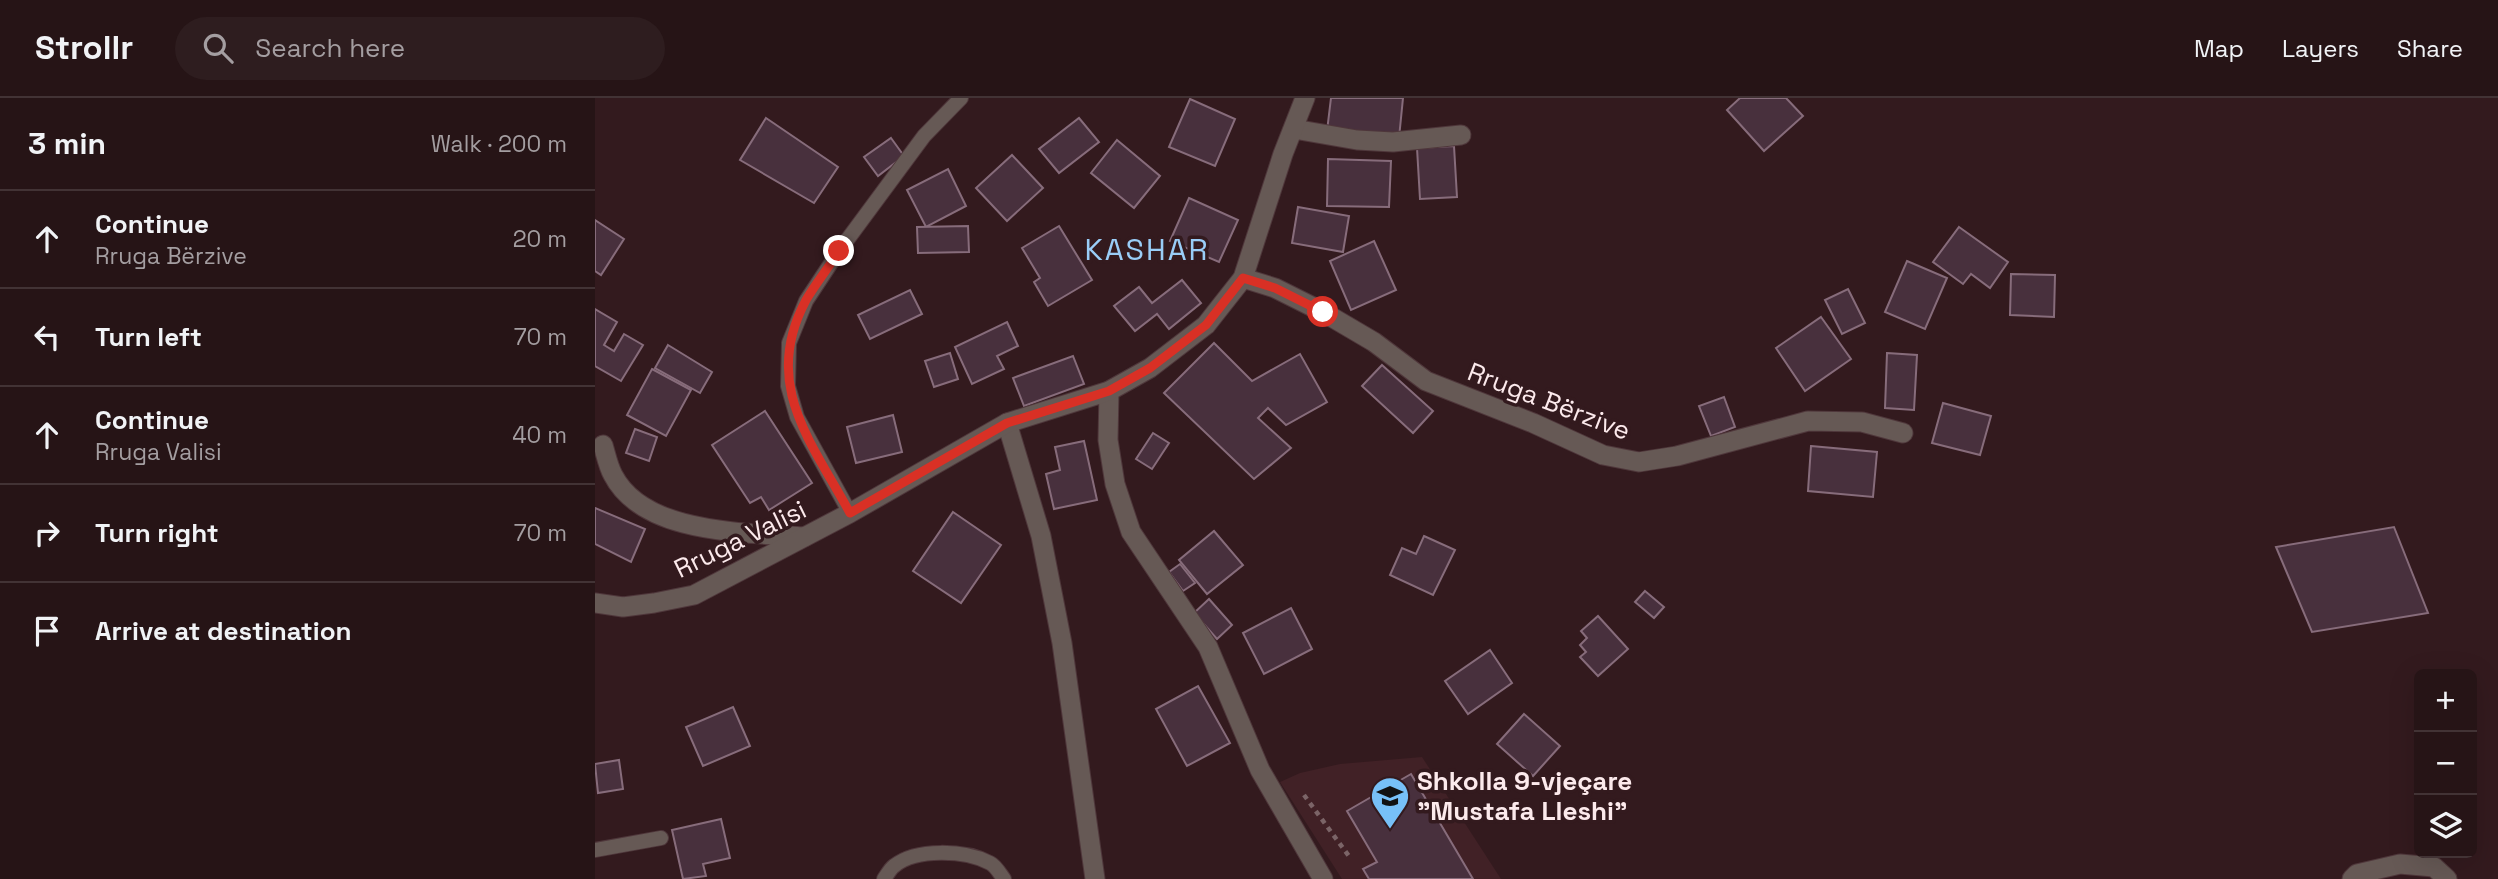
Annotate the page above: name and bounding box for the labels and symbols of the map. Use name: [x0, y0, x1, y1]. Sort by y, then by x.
district label: KASHAR: [1084, 230, 1210, 269]
route end: [823, 235, 854, 266]
route start: [1307, 296, 1338, 327]
street label: Rruga Bërzive: [1463, 354, 1635, 448]
street label: Rruga Valisi: [668, 492, 812, 586]
place label: Shkolla 9-vjeçare "Mustafa Lleshi": [1417, 764, 1632, 828]
school or university icon: Shkolla 9-vjeçare "Mustafa Lleshi": [1369, 775, 1411, 830]

